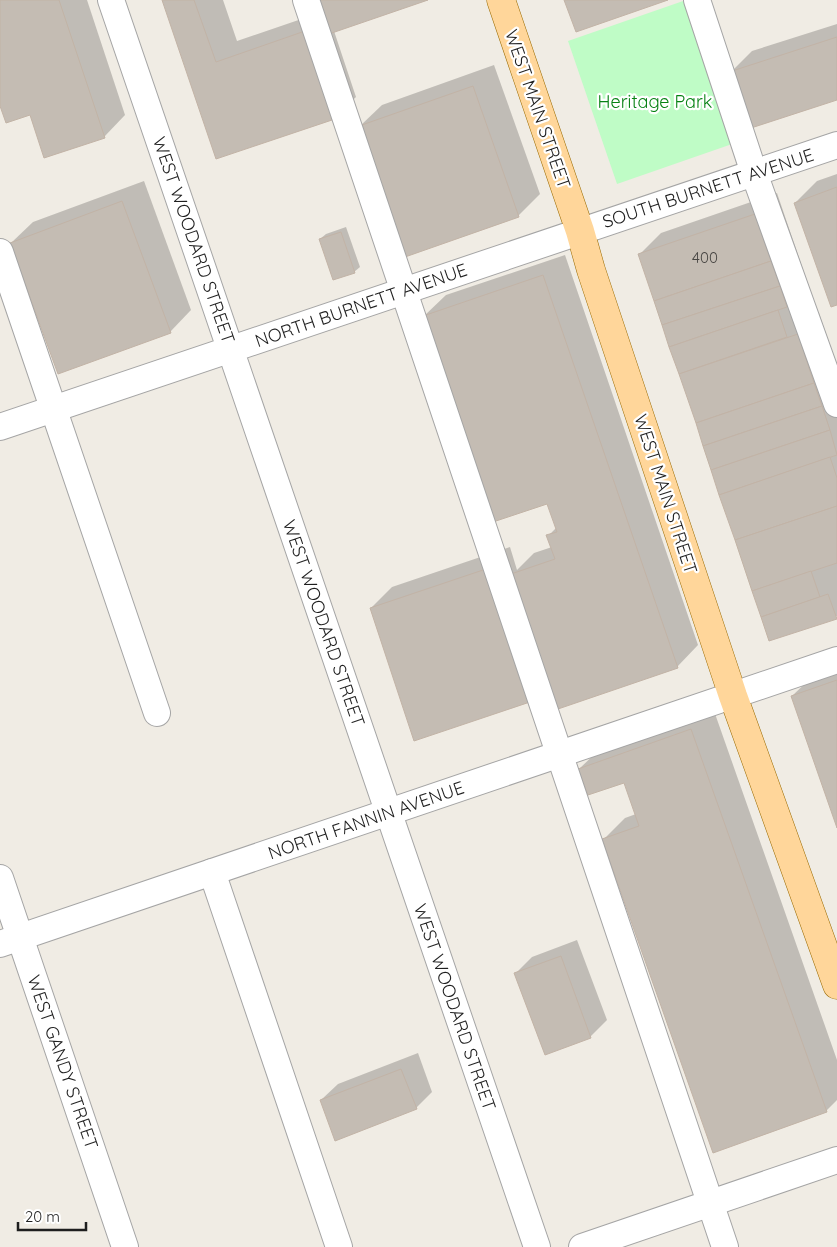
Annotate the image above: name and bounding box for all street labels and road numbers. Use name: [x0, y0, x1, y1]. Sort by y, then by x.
street label: WEST MAIN STREET: [500, 26, 576, 192]
street label: WEST WOODARD STREET: [148, 134, 240, 347]
street label: SOUTH BURNETT AVENUE: [599, 143, 817, 233]
street label: NORTH BURNETT AVENUE: [252, 258, 470, 352]
street label: WEST MAIN STREET: [629, 411, 703, 577]
street label: WEST WOODARD STREET: [278, 517, 370, 730]
street label: NORTH FANNIN AVENUE: [265, 776, 467, 864]
street label: WEST WOODARD STREET: [409, 901, 501, 1114]
street label: WEST GANDY STREET: [22, 972, 104, 1152]

